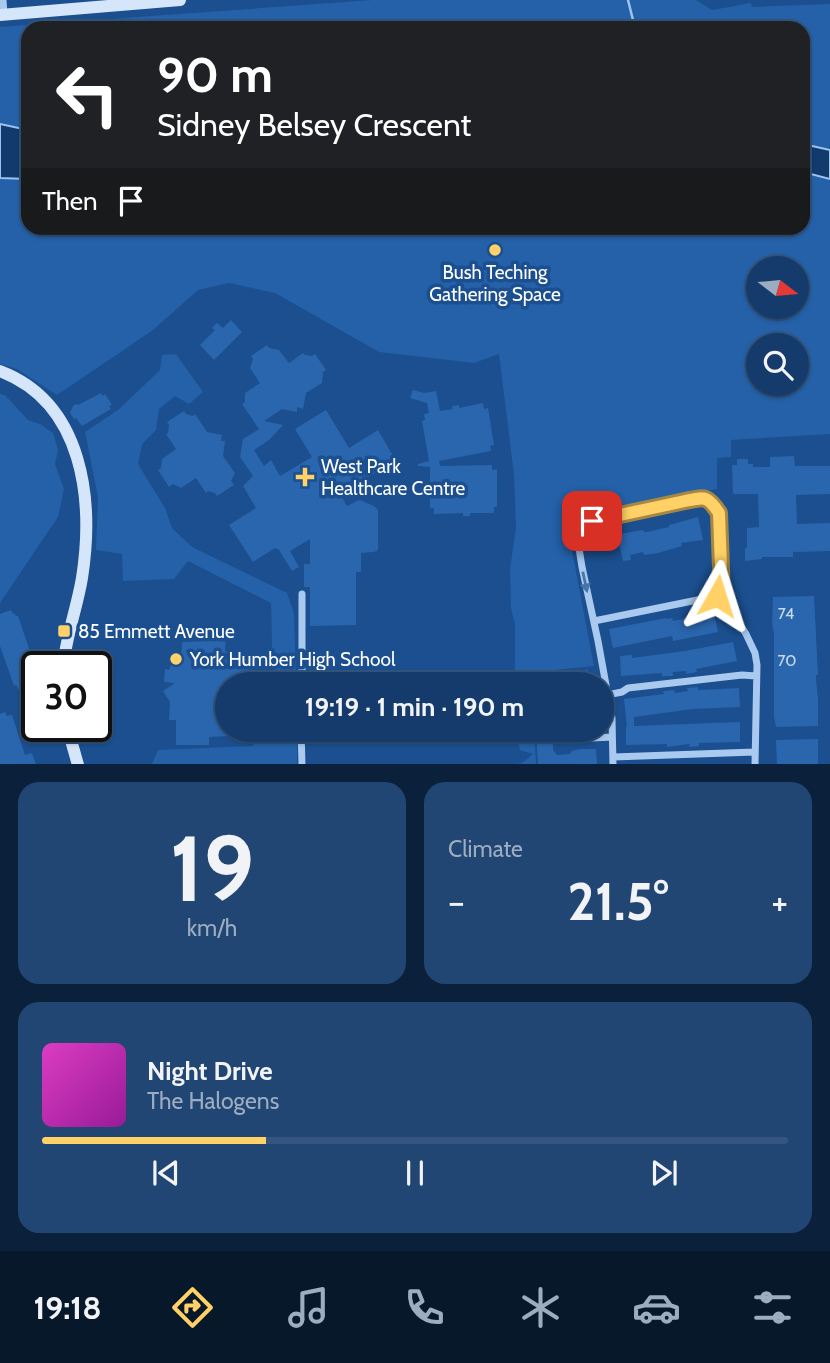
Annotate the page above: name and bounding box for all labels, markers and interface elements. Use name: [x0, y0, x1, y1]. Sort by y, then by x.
text: 90 m: [157, 45, 273, 104]
icon: left: [42, 49, 133, 140]
text: Sidney Belsey Crescent: [157, 105, 471, 144]
icon: arrive: [112, 182, 150, 220]
text: Then: [42, 185, 98, 217]
marker: Bush Teching Gathering Space: [487, 242, 503, 258]
north arrow: [746, 256, 808, 318]
map controls: [746, 256, 809, 396]
place label: Bush Teching Gathering Space: [429, 261, 561, 306]
button: search: [746, 333, 809, 396]
place label: West Park Healthcare Centre: [321, 455, 465, 500]
marker: West Park Healthcare Centre: [295, 467, 315, 487]
pin: [562, 491, 622, 551]
icon: arrive: [573, 502, 611, 540]
position arrow: [680, 559, 754, 633]
one-way arrow: [579, 571, 590, 593]
house number: 74: [778, 604, 794, 623]
place label: 85 Emmett Avenue: [78, 620, 235, 643]
marker: 85 Emmett Avenue: [56, 623, 72, 639]
place label: York Humber High School: [189, 648, 396, 671]
speed limit sign: 30: [21, 651, 112, 742]
marker: York Humber High School: [168, 651, 184, 667]
house number: 70: [777, 651, 797, 670]
text: 19:19 · 1 min · 190 m: [305, 691, 524, 723]
text: 19: [170, 813, 254, 924]
text: Climate: [448, 835, 523, 863]
text: 21.5°: [567, 870, 669, 933]
text: −: [448, 878, 465, 925]
text: +: [771, 878, 788, 925]
text: km/h: [187, 914, 237, 942]
text: Night Drive: [147, 1055, 273, 1087]
text: The Halogens: [147, 1087, 279, 1115]
icon: previous: [147, 1154, 185, 1192]
icon: pause: [396, 1154, 434, 1192]
icon: next: [645, 1154, 683, 1192]
icon: directions: [168, 1283, 217, 1332]
icon: music: [284, 1283, 333, 1332]
icon: phone: [400, 1283, 449, 1332]
icon: climate: [516, 1283, 565, 1332]
icon: car: [632, 1283, 681, 1332]
icon: filters: [748, 1283, 797, 1332]
text: 19:18: [33, 1288, 101, 1327]

